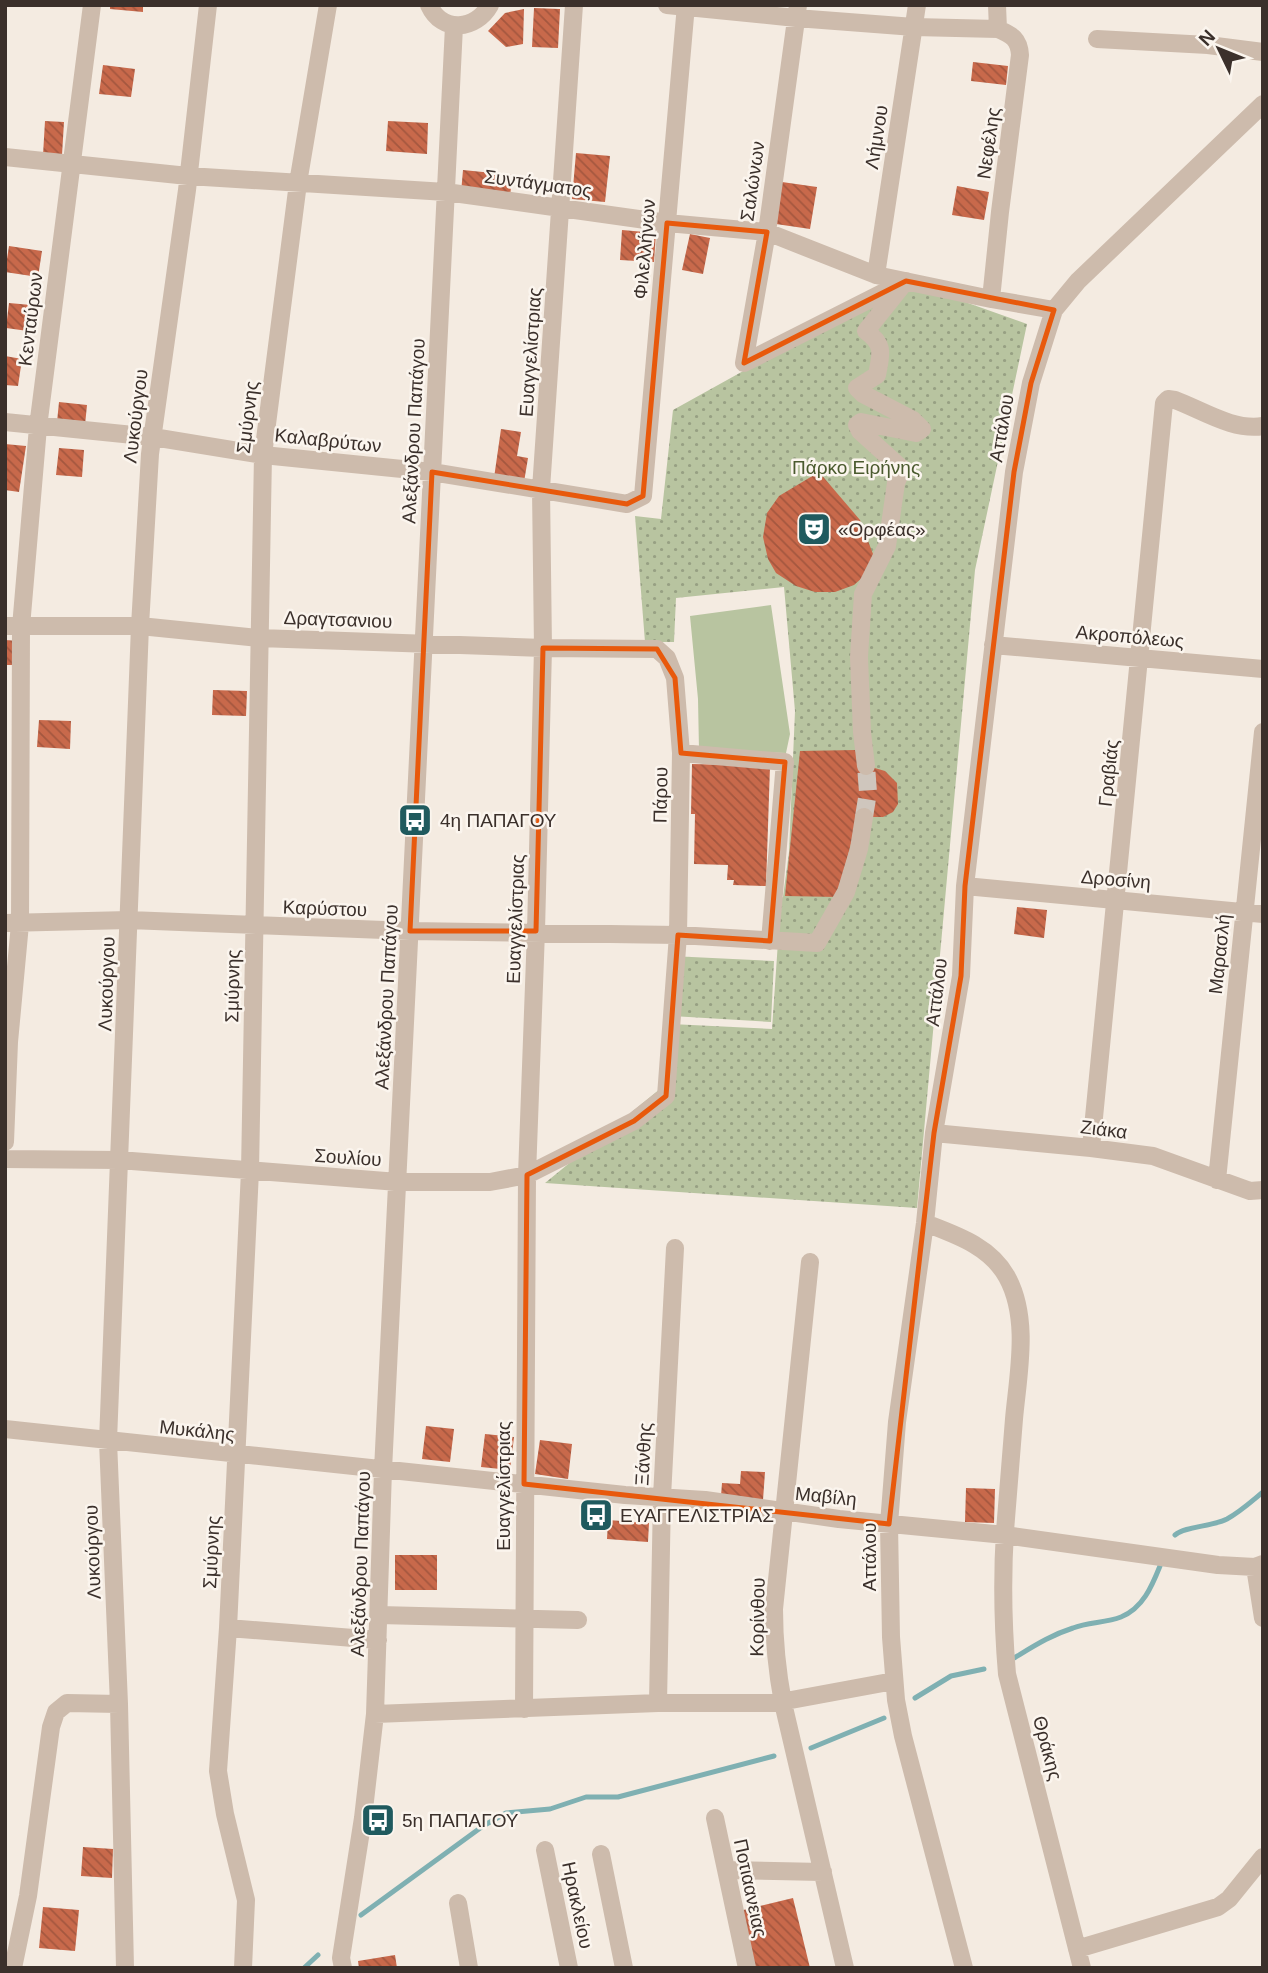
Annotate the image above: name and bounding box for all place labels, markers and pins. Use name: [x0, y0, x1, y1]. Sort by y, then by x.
theatre icon: «Ορφέας»: [795, 510, 833, 548]
place label: «Ορφέας»: [838, 519, 926, 540]
bus stop icon: 4η ΠΑΠΑΓΟΥ: [396, 801, 434, 839]
place label: 4η ΠΑΠΑΓΟΥ: [440, 810, 557, 831]
bus stop icon: ΕΥΑΓΓΕΛΙΣΤΡΙΑΣ: [577, 1496, 615, 1534]
place label: ΕΥΑΓΓΕΛΙΣΤΡΙΑΣ: [620, 1505, 774, 1526]
bus stop icon: 5η ΠΑΠΑΓΟΥ: [359, 1801, 397, 1839]
place label: 5η ΠΑΠΑΓΟΥ: [402, 1810, 519, 1831]

